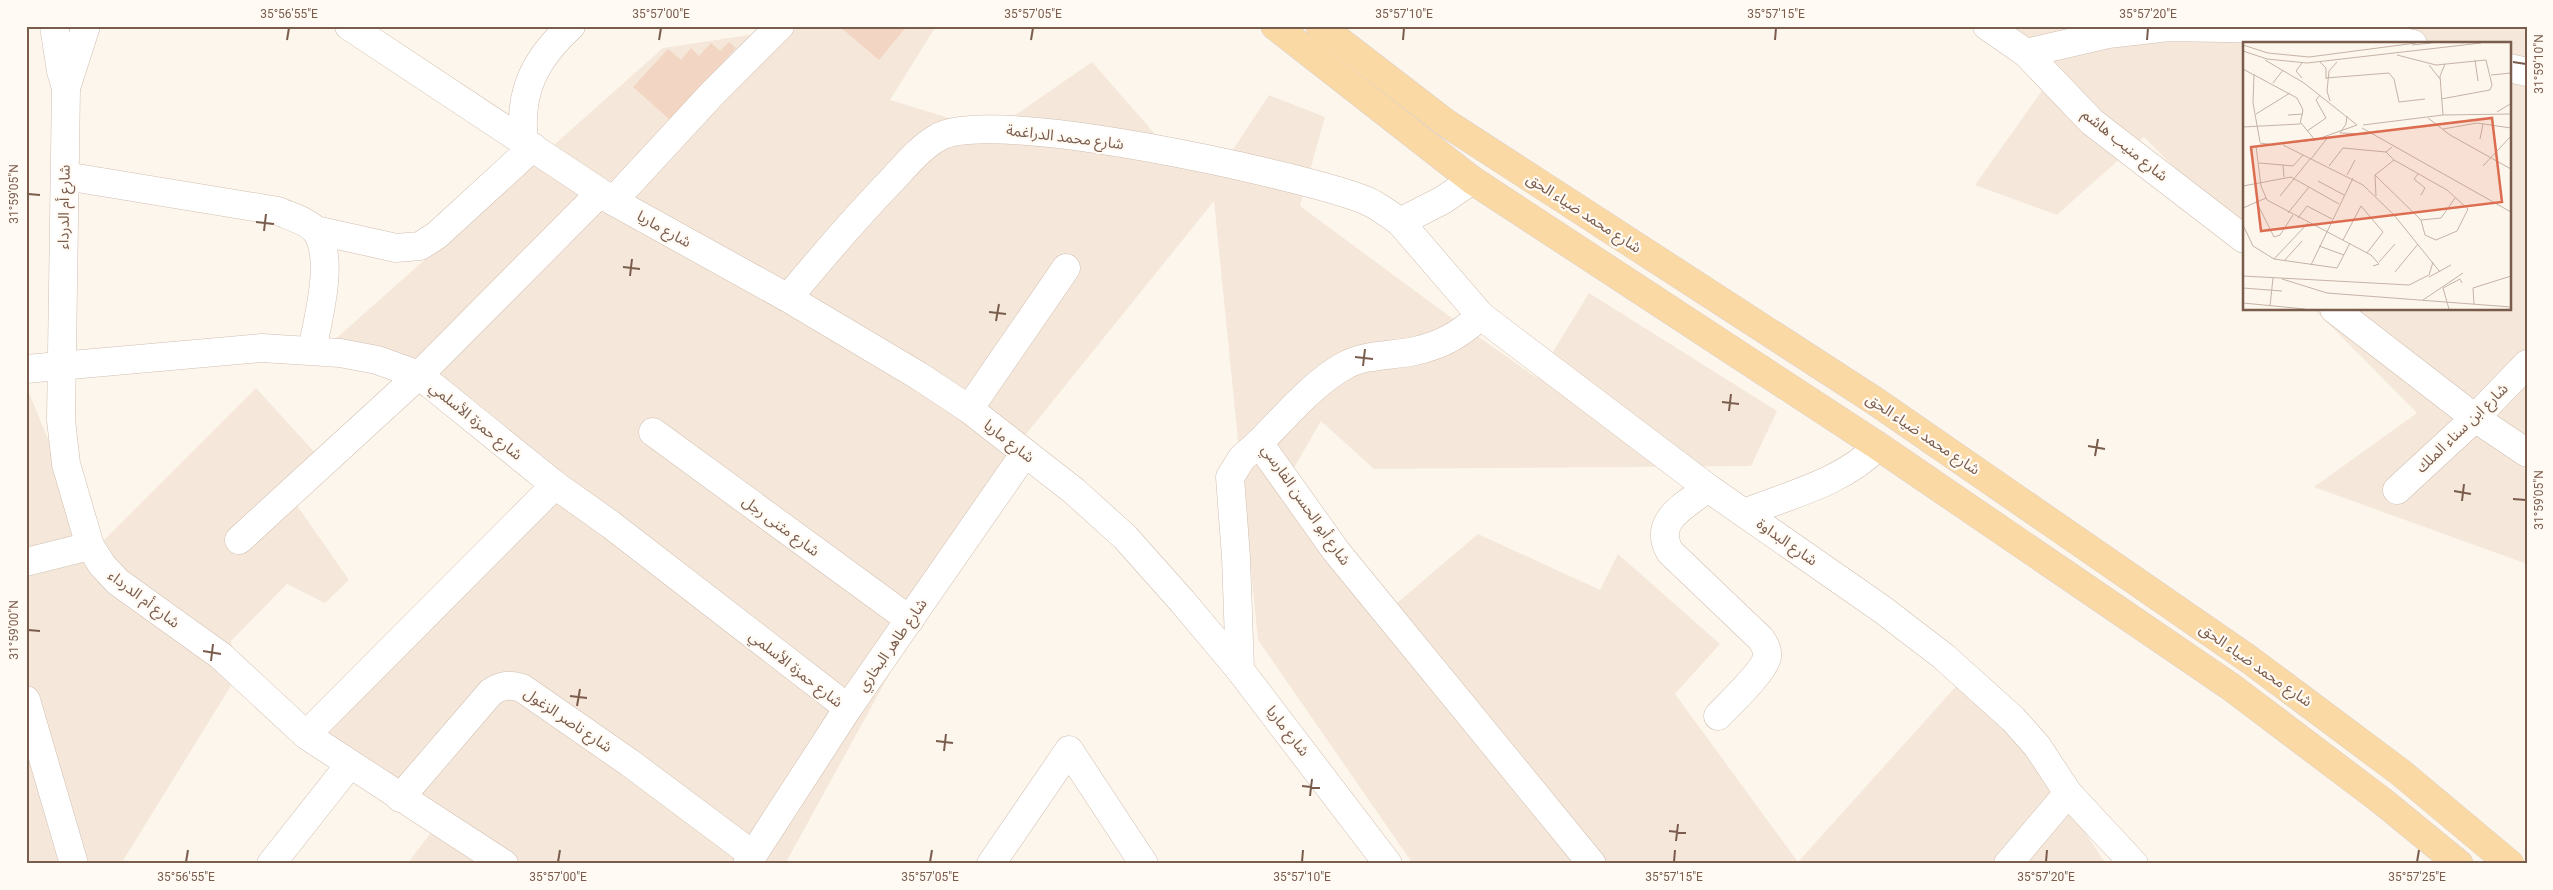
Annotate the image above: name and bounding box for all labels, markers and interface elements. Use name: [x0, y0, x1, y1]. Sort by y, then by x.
text: 35°56'55"E: [260, 7, 318, 21]
text: 35°57'00"E: [632, 7, 690, 21]
text: 35°57'05"E: [1004, 7, 1062, 21]
text: 35°57'10"E: [1375, 7, 1433, 21]
text: 35°57'15"E: [1747, 7, 1805, 21]
text: 35°57'20"E: [2119, 7, 2177, 21]
text: 31°59'10"N: [2532, 34, 2546, 94]
inset map: [2243, 42, 2510, 310]
street label: شارع منيب هاشم: [2077, 105, 2172, 187]
street label: شارع محمد الدراغمة: [1005, 121, 1125, 156]
text: 31°59'05"N: [7, 164, 21, 224]
street label: شارع أم الدرداء: [54, 164, 77, 250]
street label: شارع محمد ضياء الحق: [1522, 169, 1645, 259]
street label: شارع ماريا: [632, 207, 694, 254]
street label: شارع حمزة الأسلمي: [424, 378, 526, 466]
street label: شارع ابن سناء الملك: [2412, 379, 2514, 479]
street label: شارع محمد ضياء الحق: [1861, 389, 1983, 481]
street label: شارع ماريا: [978, 416, 1038, 469]
street label: شارع أبو الحسن الفارسي: [1255, 441, 1354, 571]
text: 31°59'05"N: [2532, 470, 2546, 530]
street label: شارع مثنى رجل: [737, 492, 823, 563]
street label: شارع البداوة: [1751, 515, 1821, 572]
street label: شارع أم الدرداء: [103, 566, 183, 634]
street label: شارع طاهر البخاري: [853, 595, 933, 697]
text: 31°59'00"N: [7, 600, 21, 660]
street label: شارع محمد ضياء الحق: [2195, 619, 2316, 713]
street label: شارع حمزة الأسلمي: [744, 627, 847, 714]
street label: شارع ناصر الزغول: [519, 684, 616, 759]
street label: شارع ماريا: [1260, 702, 1313, 762]
text: 35°56'55"E: [157, 870, 215, 884]
text: 35°57'00"E: [529, 870, 587, 884]
text: 35°57'05"E: [901, 870, 959, 884]
text: 35°57'10"E: [1273, 870, 1331, 884]
text: 35°57'15"E: [1645, 870, 1703, 884]
text: 35°57'20"E: [2017, 870, 2075, 884]
text: 35°57'25"E: [2388, 870, 2446, 884]

